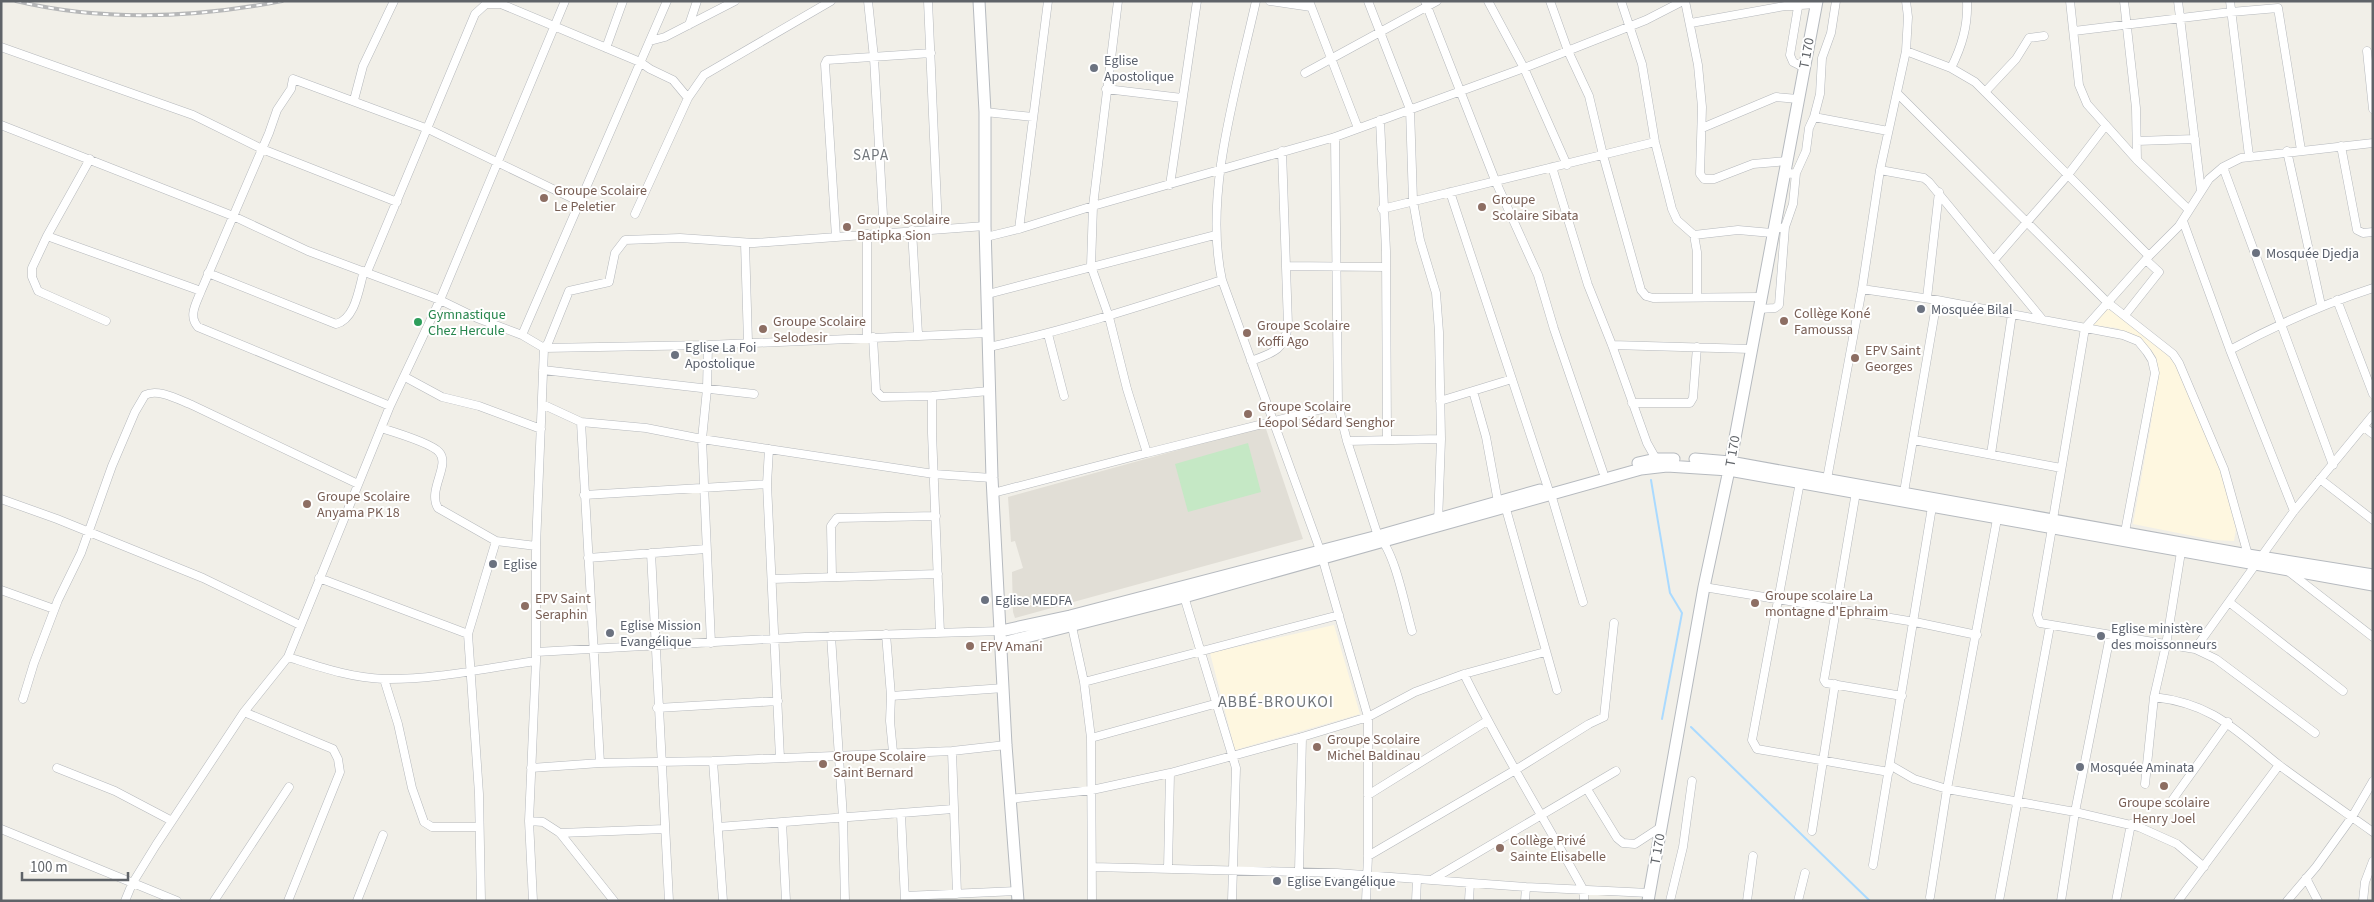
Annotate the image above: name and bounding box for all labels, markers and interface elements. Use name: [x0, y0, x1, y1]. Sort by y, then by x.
street label: T 170: [1794, 36, 1820, 70]
place label: Eglise Apostolique: [1104, 51, 1174, 87]
marker: Eglise Apostolique: [1088, 62, 1100, 74]
district label: SAPA: [853, 145, 889, 166]
place label: Groupe Scolaire Le Peletier: [554, 181, 647, 217]
place label: Groupe Scolaire Sibata: [1492, 190, 1579, 226]
marker: Groupe Scolaire Le Peletier: [538, 192, 550, 204]
marker: Groupe Scolaire Sibata: [1476, 201, 1488, 213]
place label: Groupe Scolaire Batipka Sion: [857, 210, 950, 246]
marker: Groupe Scolaire Batipka Sion: [841, 221, 853, 233]
place label: Mosquée Djedja: [2266, 244, 2359, 264]
marker: Mosquée Djedja: [2250, 247, 2262, 259]
place label: Mosquée Bilal: [1931, 300, 2013, 320]
marker: Mosquée Bilal: [1915, 303, 1927, 315]
place label: Collège Koné Famoussa: [1794, 304, 1870, 340]
place label: Gymnastique Chez Hercule: [428, 305, 506, 341]
place label: Groupe Scolaire Selodesir: [773, 312, 866, 348]
marker: Collège Koné Famoussa: [1778, 315, 1790, 327]
marker: Gymnastique Chez Hercule: [412, 316, 424, 328]
place label: Groupe Scolaire Koffi Ago: [1257, 316, 1350, 352]
marker: Groupe Scolaire Selodesir: [757, 323, 769, 335]
marker: Groupe Scolaire Koffi Ago: [1241, 327, 1253, 339]
place label: Eglise La Foi Apostolique: [685, 338, 756, 374]
place label: EPV Saint Georges: [1865, 341, 1921, 377]
marker: Eglise La Foi Apostolique: [669, 349, 681, 361]
marker: EPV Saint Georges: [1849, 352, 1861, 364]
place label: Groupe Scolaire Léopol Sédard Senghor: [1258, 397, 1395, 433]
marker: Groupe Scolaire Léopol Sédard Senghor: [1242, 408, 1254, 420]
street label: T 170: [1720, 434, 1746, 468]
place label: Groupe Scolaire Anyama PK 18: [317, 487, 410, 523]
marker: Groupe Scolaire Anyama PK 18: [301, 498, 313, 510]
place label: Eglise: [503, 555, 537, 575]
marker: Eglise: [487, 558, 499, 570]
place label: Groupe scolaire La montagne d'Ephraim: [1765, 586, 1888, 622]
place label: EPV Saint Seraphin: [535, 589, 591, 625]
place label: Eglise MEDFA: [995, 591, 1073, 611]
marker: Eglise MEDFA: [979, 594, 991, 606]
marker: Groupe scolaire La montagne d'Ephraim: [1749, 597, 1761, 609]
marker: EPV Saint Seraphin: [519, 600, 531, 612]
place label: Eglise Mission Evangélique: [620, 616, 701, 652]
place label: Eglise ministère des moissonneurs: [2111, 619, 2217, 655]
marker: Eglise Mission Evangélique: [604, 627, 616, 639]
marker: Eglise ministère des moissonneurs: [2095, 630, 2107, 642]
place label: EPV Amani: [980, 637, 1043, 657]
marker: EPV Amani: [964, 640, 976, 652]
district label: ABBÉ-BROUKOI: [1218, 691, 1334, 713]
place label: Groupe Scolaire Michel Baldinau: [1327, 730, 1420, 766]
marker: Groupe Scolaire Michel Baldinau: [1311, 741, 1323, 753]
place label: Groupe Scolaire Saint Bernard: [833, 747, 926, 783]
marker: Groupe Scolaire Saint Bernard: [817, 758, 829, 770]
place label: Mosquée Aminata: [2090, 758, 2194, 778]
marker: Mosquée Aminata: [2074, 761, 2086, 773]
marker: Groupe scolaire Henry Joel: [2158, 780, 2170, 792]
place label: Groupe scolaire Henry Joel: [2118, 793, 2210, 829]
place label: Collège Privé Sainte Elisabelle: [1510, 831, 1606, 867]
street label: T 170: [1645, 832, 1671, 866]
marker: Collège Privé Sainte Elisabelle: [1494, 842, 1506, 854]
scale bar: [22, 850, 129, 882]
text: 100 m: [30, 857, 68, 878]
place label: Eglise Evangélique: [1287, 872, 1395, 892]
marker: Eglise Evangélique: [1271, 875, 1283, 887]

